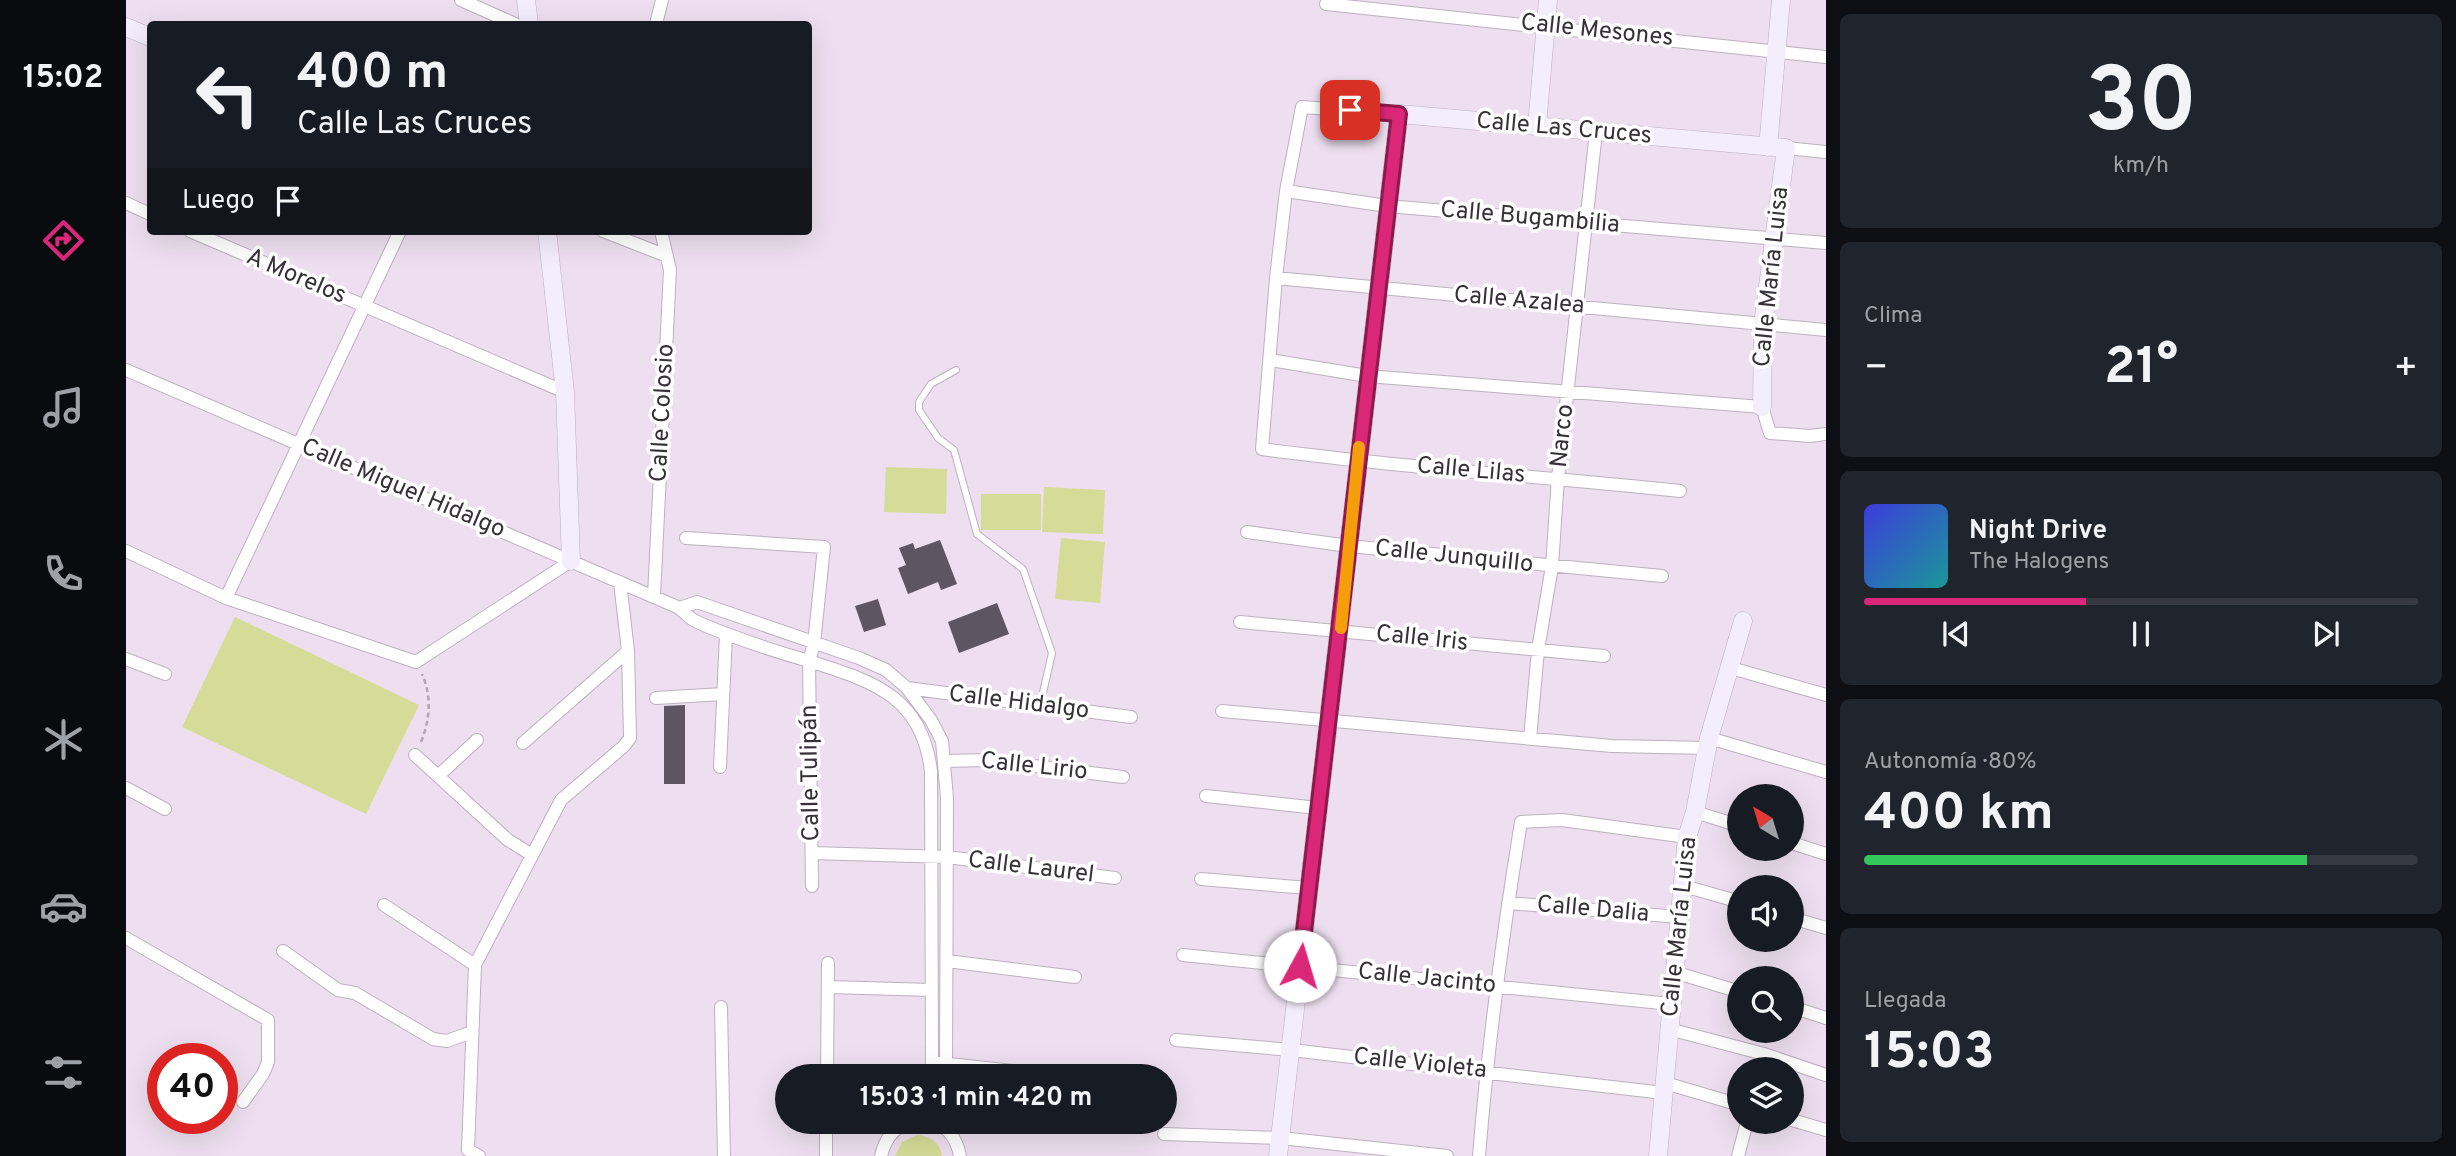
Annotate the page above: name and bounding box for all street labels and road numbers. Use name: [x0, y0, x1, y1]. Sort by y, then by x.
street label: Calle Mesones: [1519, 8, 1675, 54]
street label: Calle Las Cruces: [1475, 106, 1653, 152]
street label: Calle María Luisa: [1748, 185, 1796, 369]
street label: Calle Bugambilia: [1439, 195, 1621, 241]
street label: A Morelos: [241, 242, 351, 312]
street label: Calle Azalea: [1452, 280, 1586, 322]
street label: Calle Colosio: [644, 343, 682, 483]
street label: Narco: [1545, 403, 1581, 469]
street label: Calle Miguel Hidalgo: [297, 433, 509, 545]
street label: Calle Lilas: [1415, 451, 1527, 491]
street label: Calle Junquillo: [1373, 534, 1535, 580]
street label: Calle Iris: [1374, 619, 1470, 659]
street label: Calle Hidalgo: [947, 679, 1091, 727]
street label: Calle Tulipán: [795, 704, 827, 842]
street label: Calle Lirio: [979, 746, 1089, 788]
street label: Calle María Luisa: [1656, 835, 1704, 1019]
street label: Calle Laurel: [966, 845, 1096, 891]
street label: Calle Dalia: [1535, 890, 1651, 930]
street label: Calle Jacinto: [1356, 957, 1498, 1001]
street label: Calle Violeta: [1352, 1042, 1488, 1086]

